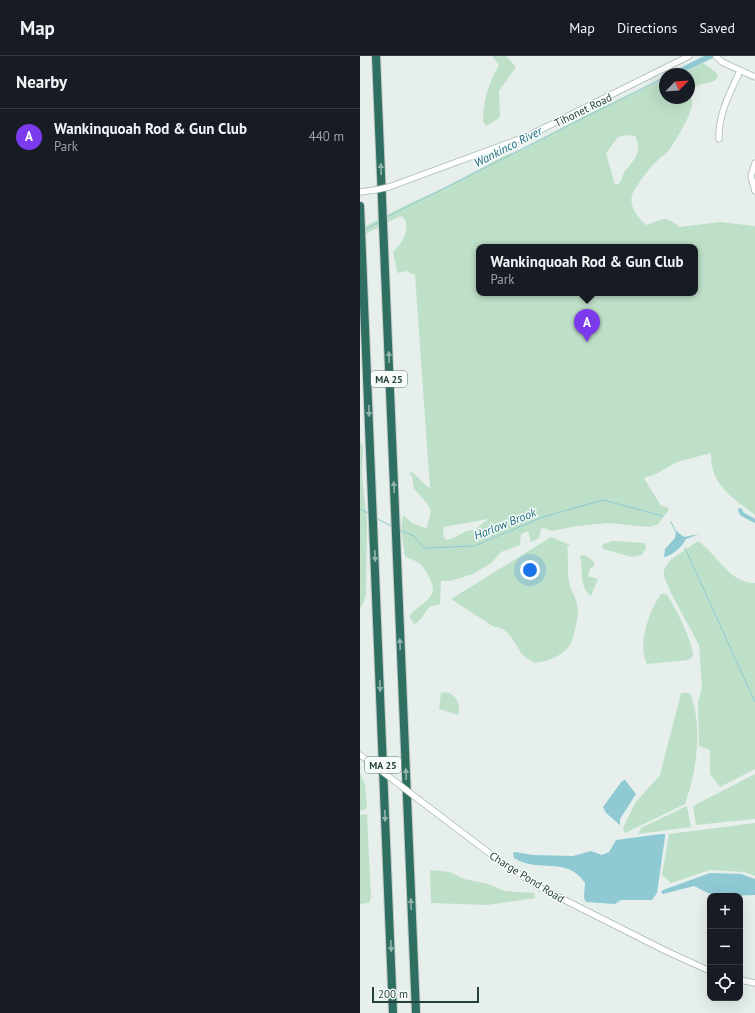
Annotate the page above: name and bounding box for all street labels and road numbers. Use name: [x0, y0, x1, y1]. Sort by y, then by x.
street label: Tihonet Road: [552, 90, 614, 130]
road number: MA 25: [371, 371, 407, 387]
road number: MA 25: [365, 757, 401, 773]
street label: Charge Pond Road: [487, 848, 567, 906]

